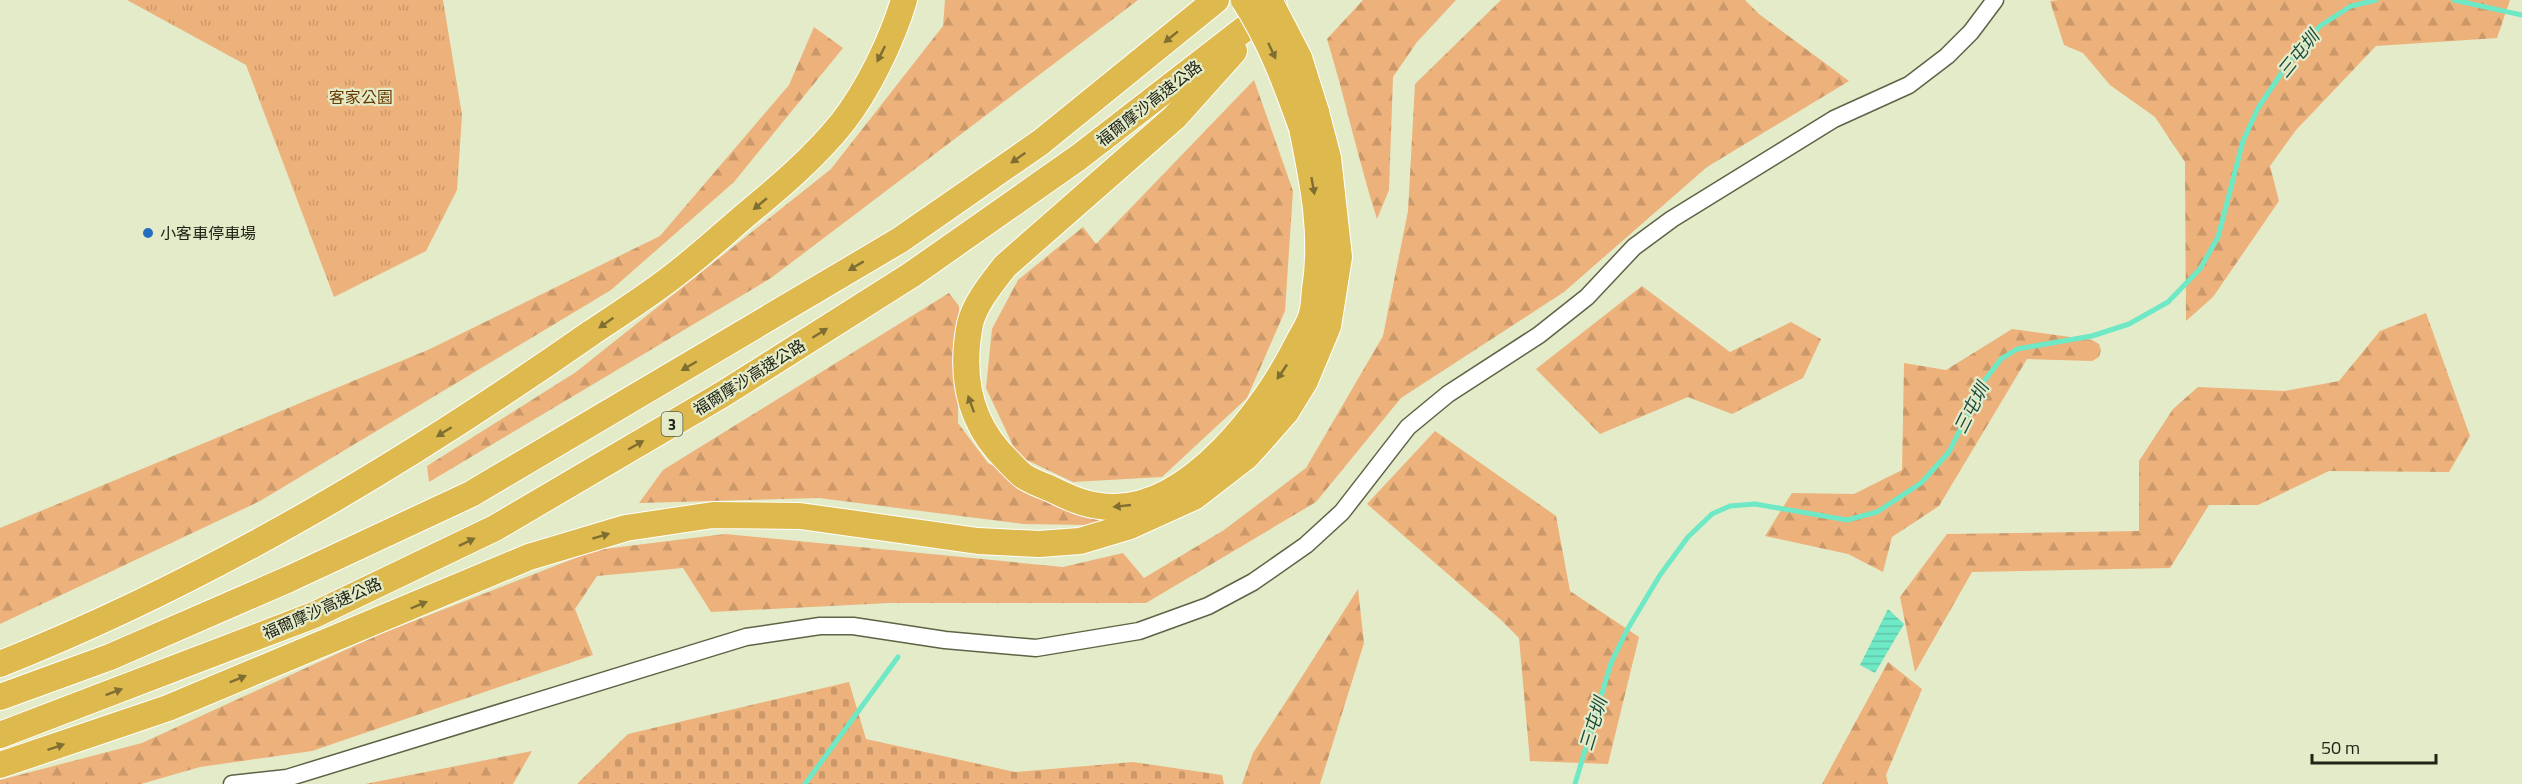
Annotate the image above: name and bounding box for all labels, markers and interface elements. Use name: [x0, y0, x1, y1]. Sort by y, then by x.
water label: 三屯圳: [2271, 22, 2327, 83]
one-way arrow: [1163, 30, 1179, 43]
one-way arrow: [1268, 43, 1277, 60]
one-way arrow: [877, 45, 886, 62]
street label: 福爾摩沙高速公路: [1091, 54, 1207, 152]
park label: 客家公園: [329, 85, 393, 109]
one-way arrow: [1010, 152, 1026, 163]
one-way arrow: [1309, 176, 1318, 195]
one-way arrow: [752, 197, 768, 210]
place label: 小客車停車場: [160, 221, 256, 245]
marker: 小客車停車場: [141, 226, 155, 240]
one-way arrow: [848, 261, 864, 272]
one-way arrow: [598, 317, 614, 328]
one-way arrow: [812, 327, 828, 338]
street label: 福爾摩沙高速公路: [688, 333, 810, 421]
one-way arrow: [681, 361, 697, 372]
one-way arrow: [1276, 364, 1288, 380]
water label: 三屯圳: [1947, 375, 1997, 438]
one-way arrow: [966, 395, 976, 413]
road number: 3: [662, 412, 682, 436]
one-way arrow: [436, 426, 452, 437]
one-way arrow: [628, 440, 644, 451]
one-way arrow: [1112, 501, 1131, 510]
one-way arrow: [592, 531, 610, 540]
one-way arrow: [458, 537, 475, 546]
street label: 福爾摩沙高速公路: [259, 571, 385, 645]
one-way arrow: [410, 600, 427, 609]
one-way arrow: [230, 674, 248, 684]
one-way arrow: [105, 687, 123, 697]
water label: 三屯圳: [1572, 691, 1615, 754]
scale bar: [2312, 727, 2436, 765]
text: 50 m: [2321, 734, 2360, 761]
one-way arrow: [47, 741, 65, 751]

